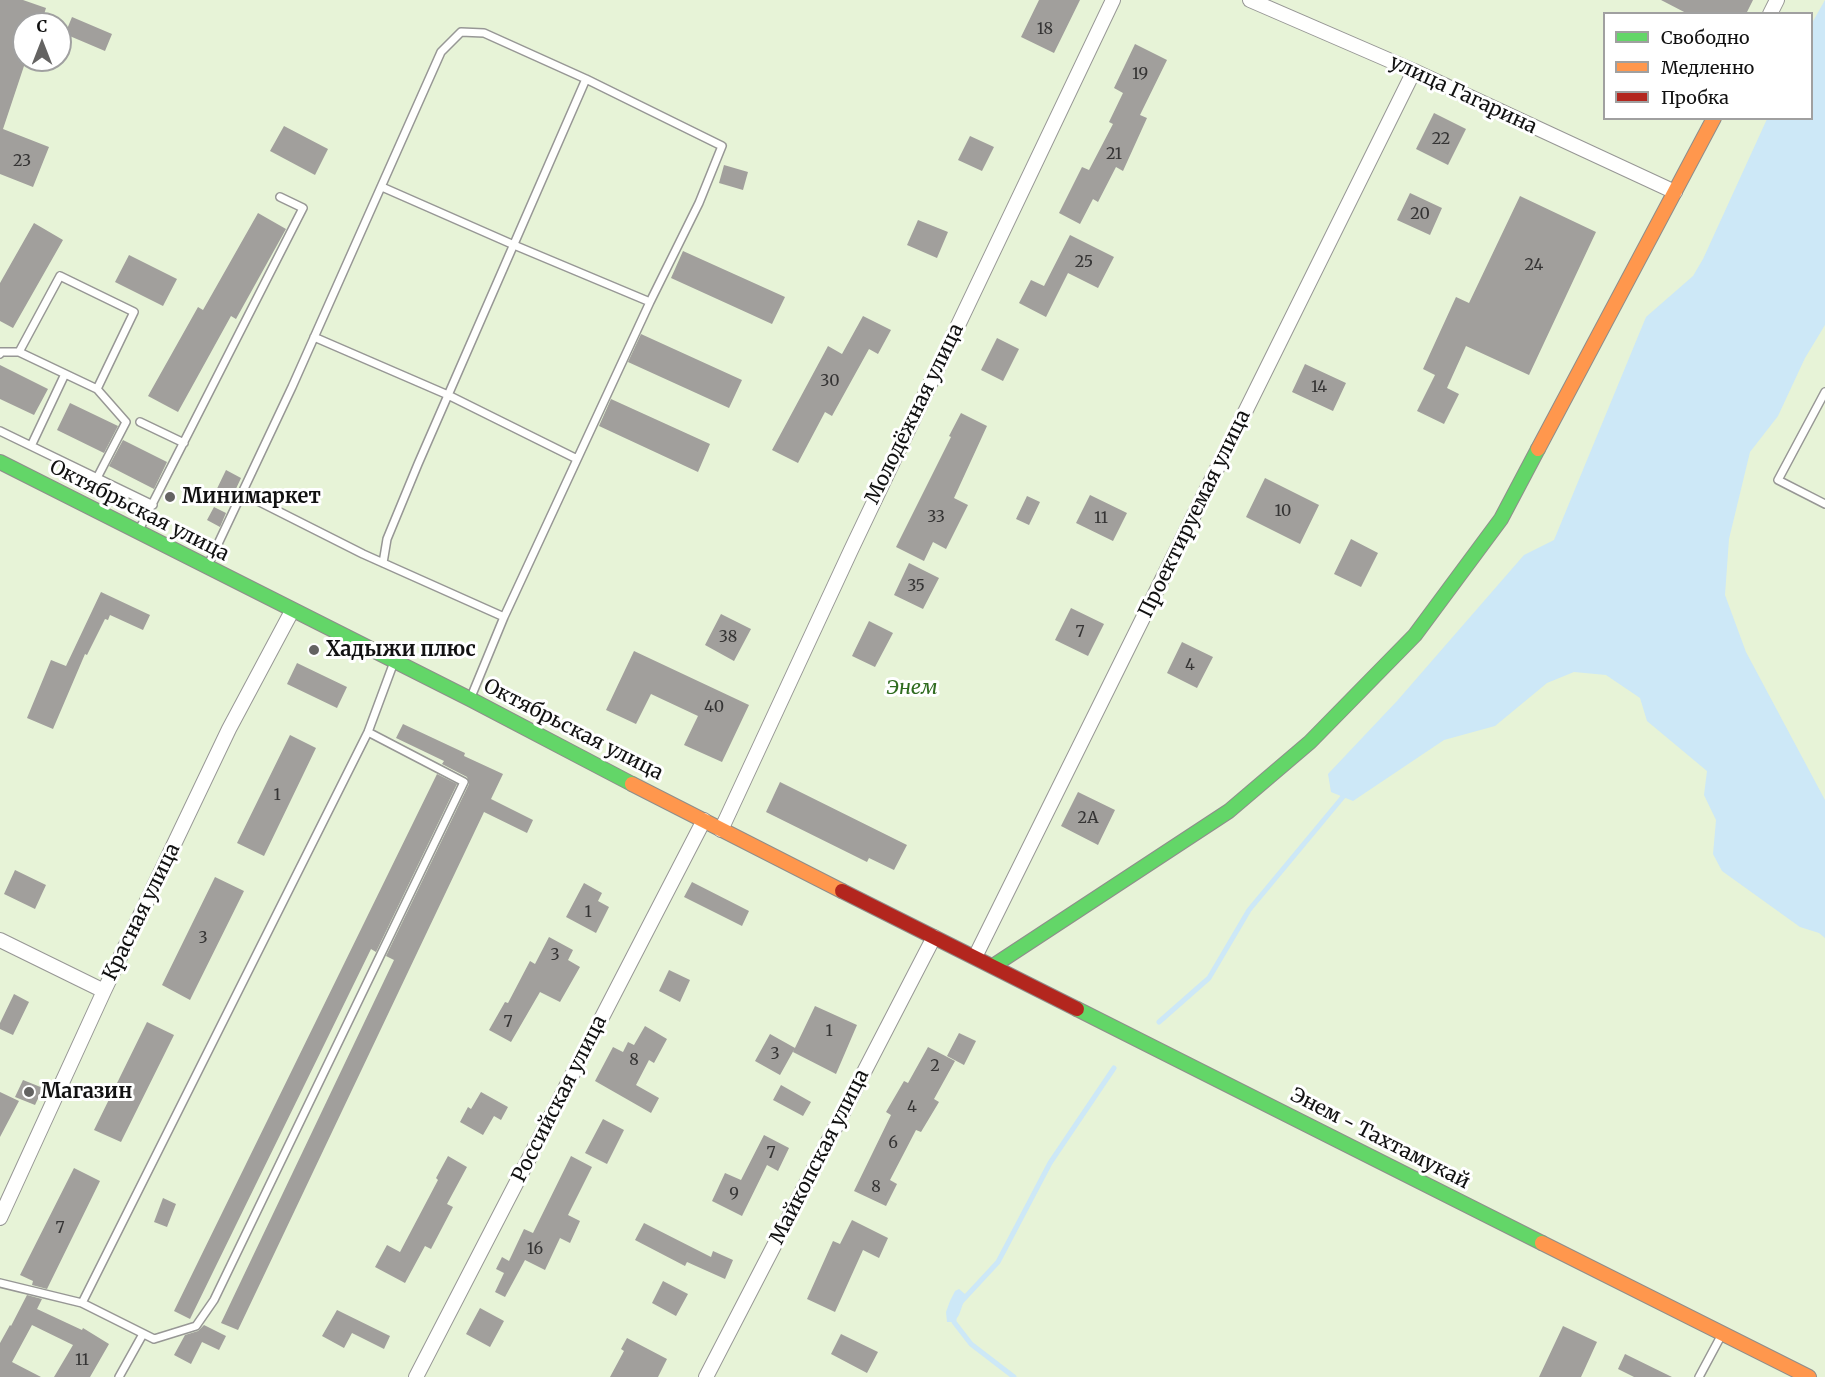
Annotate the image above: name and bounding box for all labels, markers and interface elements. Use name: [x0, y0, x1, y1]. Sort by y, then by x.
north arrow: [12, 12, 72, 72]
legend: [1603, 12, 1813, 120]
text: С: [37, 16, 47, 36]
house number: 18: [1037, 19, 1053, 39]
text: Свободно: [1661, 26, 1749, 49]
street label: улица Гагарина: [1386, 50, 1540, 140]
text: Медленно: [1661, 56, 1754, 79]
house number: 19: [1132, 64, 1148, 84]
text: Пробка: [1661, 86, 1729, 109]
house number: 22: [1432, 129, 1450, 149]
house number: 21: [1106, 144, 1122, 164]
house number: 23: [13, 151, 31, 171]
house number: 20: [1410, 204, 1430, 224]
house number: 25: [1075, 252, 1093, 272]
house number: 24: [1525, 255, 1543, 275]
street label: Молодёжная улица: [861, 320, 969, 508]
house number: 30: [820, 371, 840, 391]
house number: 14: [1311, 377, 1327, 397]
street label: Проектируемая улица: [1134, 406, 1256, 622]
street label: Октябрьская улица: [45, 455, 233, 567]
place label: Минимаркет: [182, 485, 321, 509]
marker: Минимаркет: [163, 490, 177, 504]
house number: 10: [1275, 501, 1291, 521]
house number: 33: [927, 507, 945, 527]
house number: 11: [1094, 508, 1108, 528]
house number: 35: [907, 576, 925, 596]
house number: 7: [1075, 622, 1085, 642]
house number: 38: [719, 627, 737, 647]
place label: Хадыжи плюс: [326, 638, 476, 662]
marker: Хадыжи плюс: [307, 643, 321, 657]
house number: 4: [1185, 655, 1195, 675]
street label: Октябрьская улица: [479, 674, 667, 786]
park label: Энем: [886, 676, 938, 700]
house number: 40: [704, 697, 724, 717]
house number: 1: [273, 785, 281, 805]
house number: 2А: [1078, 808, 1098, 828]
street label: Красная улица: [98, 840, 186, 984]
house number: 1: [584, 902, 592, 922]
house number: 3: [198, 928, 208, 948]
house number: 3: [550, 945, 560, 965]
house number: 7: [503, 1012, 513, 1032]
street label: Российская улица: [508, 1012, 612, 1186]
house number: 1: [825, 1021, 833, 1041]
house number: 3: [770, 1044, 780, 1064]
house number: 8: [629, 1050, 639, 1070]
house number: 2: [930, 1056, 940, 1076]
street label: Майкопская улица: [766, 1066, 874, 1248]
place label: Магазин: [41, 1080, 132, 1104]
street label: Энем - Тахтамукай: [1286, 1083, 1474, 1195]
marker: Магазин: [22, 1085, 36, 1099]
house number: 4: [907, 1097, 917, 1117]
house number: 6: [888, 1133, 898, 1153]
house number: 7: [766, 1143, 776, 1163]
house number: 8: [871, 1177, 881, 1197]
house number: 9: [729, 1184, 739, 1204]
house number: 7: [55, 1218, 65, 1238]
house number: 16: [527, 1239, 543, 1259]
house number: 11: [75, 1350, 89, 1370]

